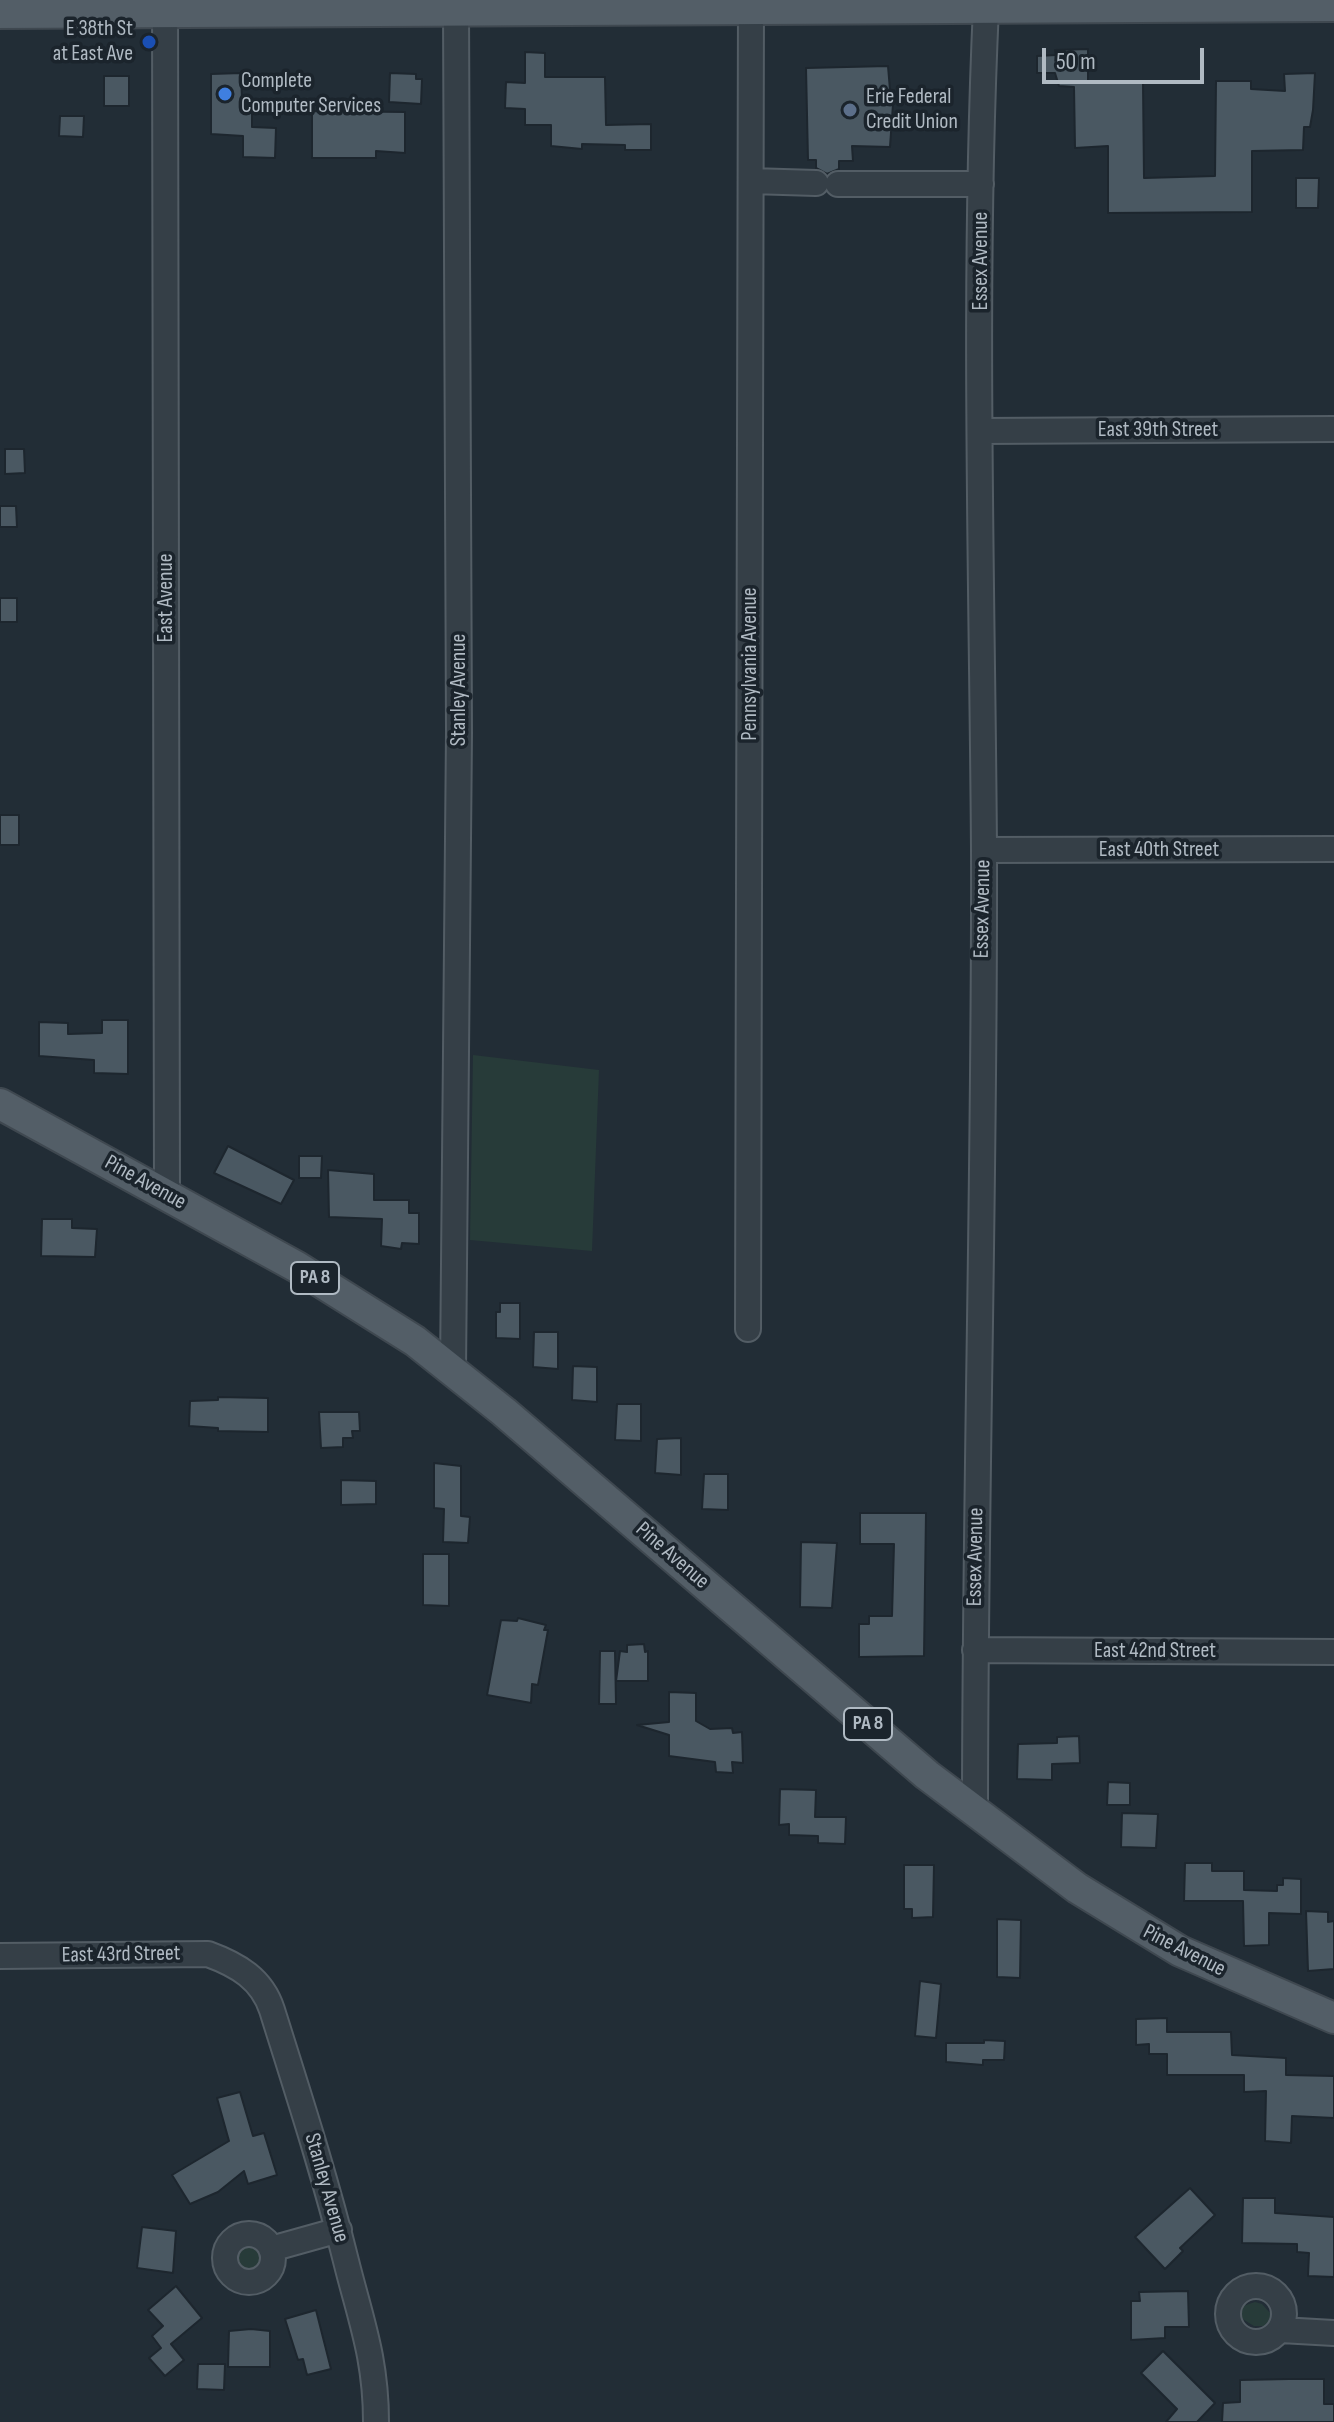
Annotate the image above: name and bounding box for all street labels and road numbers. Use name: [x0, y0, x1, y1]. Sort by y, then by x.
street label: Essex Avenue: [968, 212, 994, 310]
street label: East 39th Street: [1098, 417, 1218, 443]
street label: East Avenue: [153, 553, 179, 643]
street label: Pennsylvania Avenue: [737, 587, 763, 741]
street label: Stanley Avenue: [446, 634, 472, 746]
street label: East 40th Street: [1099, 837, 1219, 863]
street label: Essex Avenue: [969, 859, 997, 959]
street label: Pine Avenue: [100, 1150, 190, 1216]
road number: PA 8: [291, 1262, 339, 1294]
street label: Essex Avenue: [962, 1507, 990, 1607]
street label: Pine Avenue: [630, 1517, 714, 1595]
street label: East 42nd Street: [1094, 1638, 1216, 1664]
road number: PA 8: [844, 1708, 892, 1740]
street label: Pine Avenue: [1138, 1919, 1230, 1983]
street label: East 43rd Street: [61, 1941, 181, 1969]
street label: Stanley Avenue: [298, 2130, 354, 2246]

